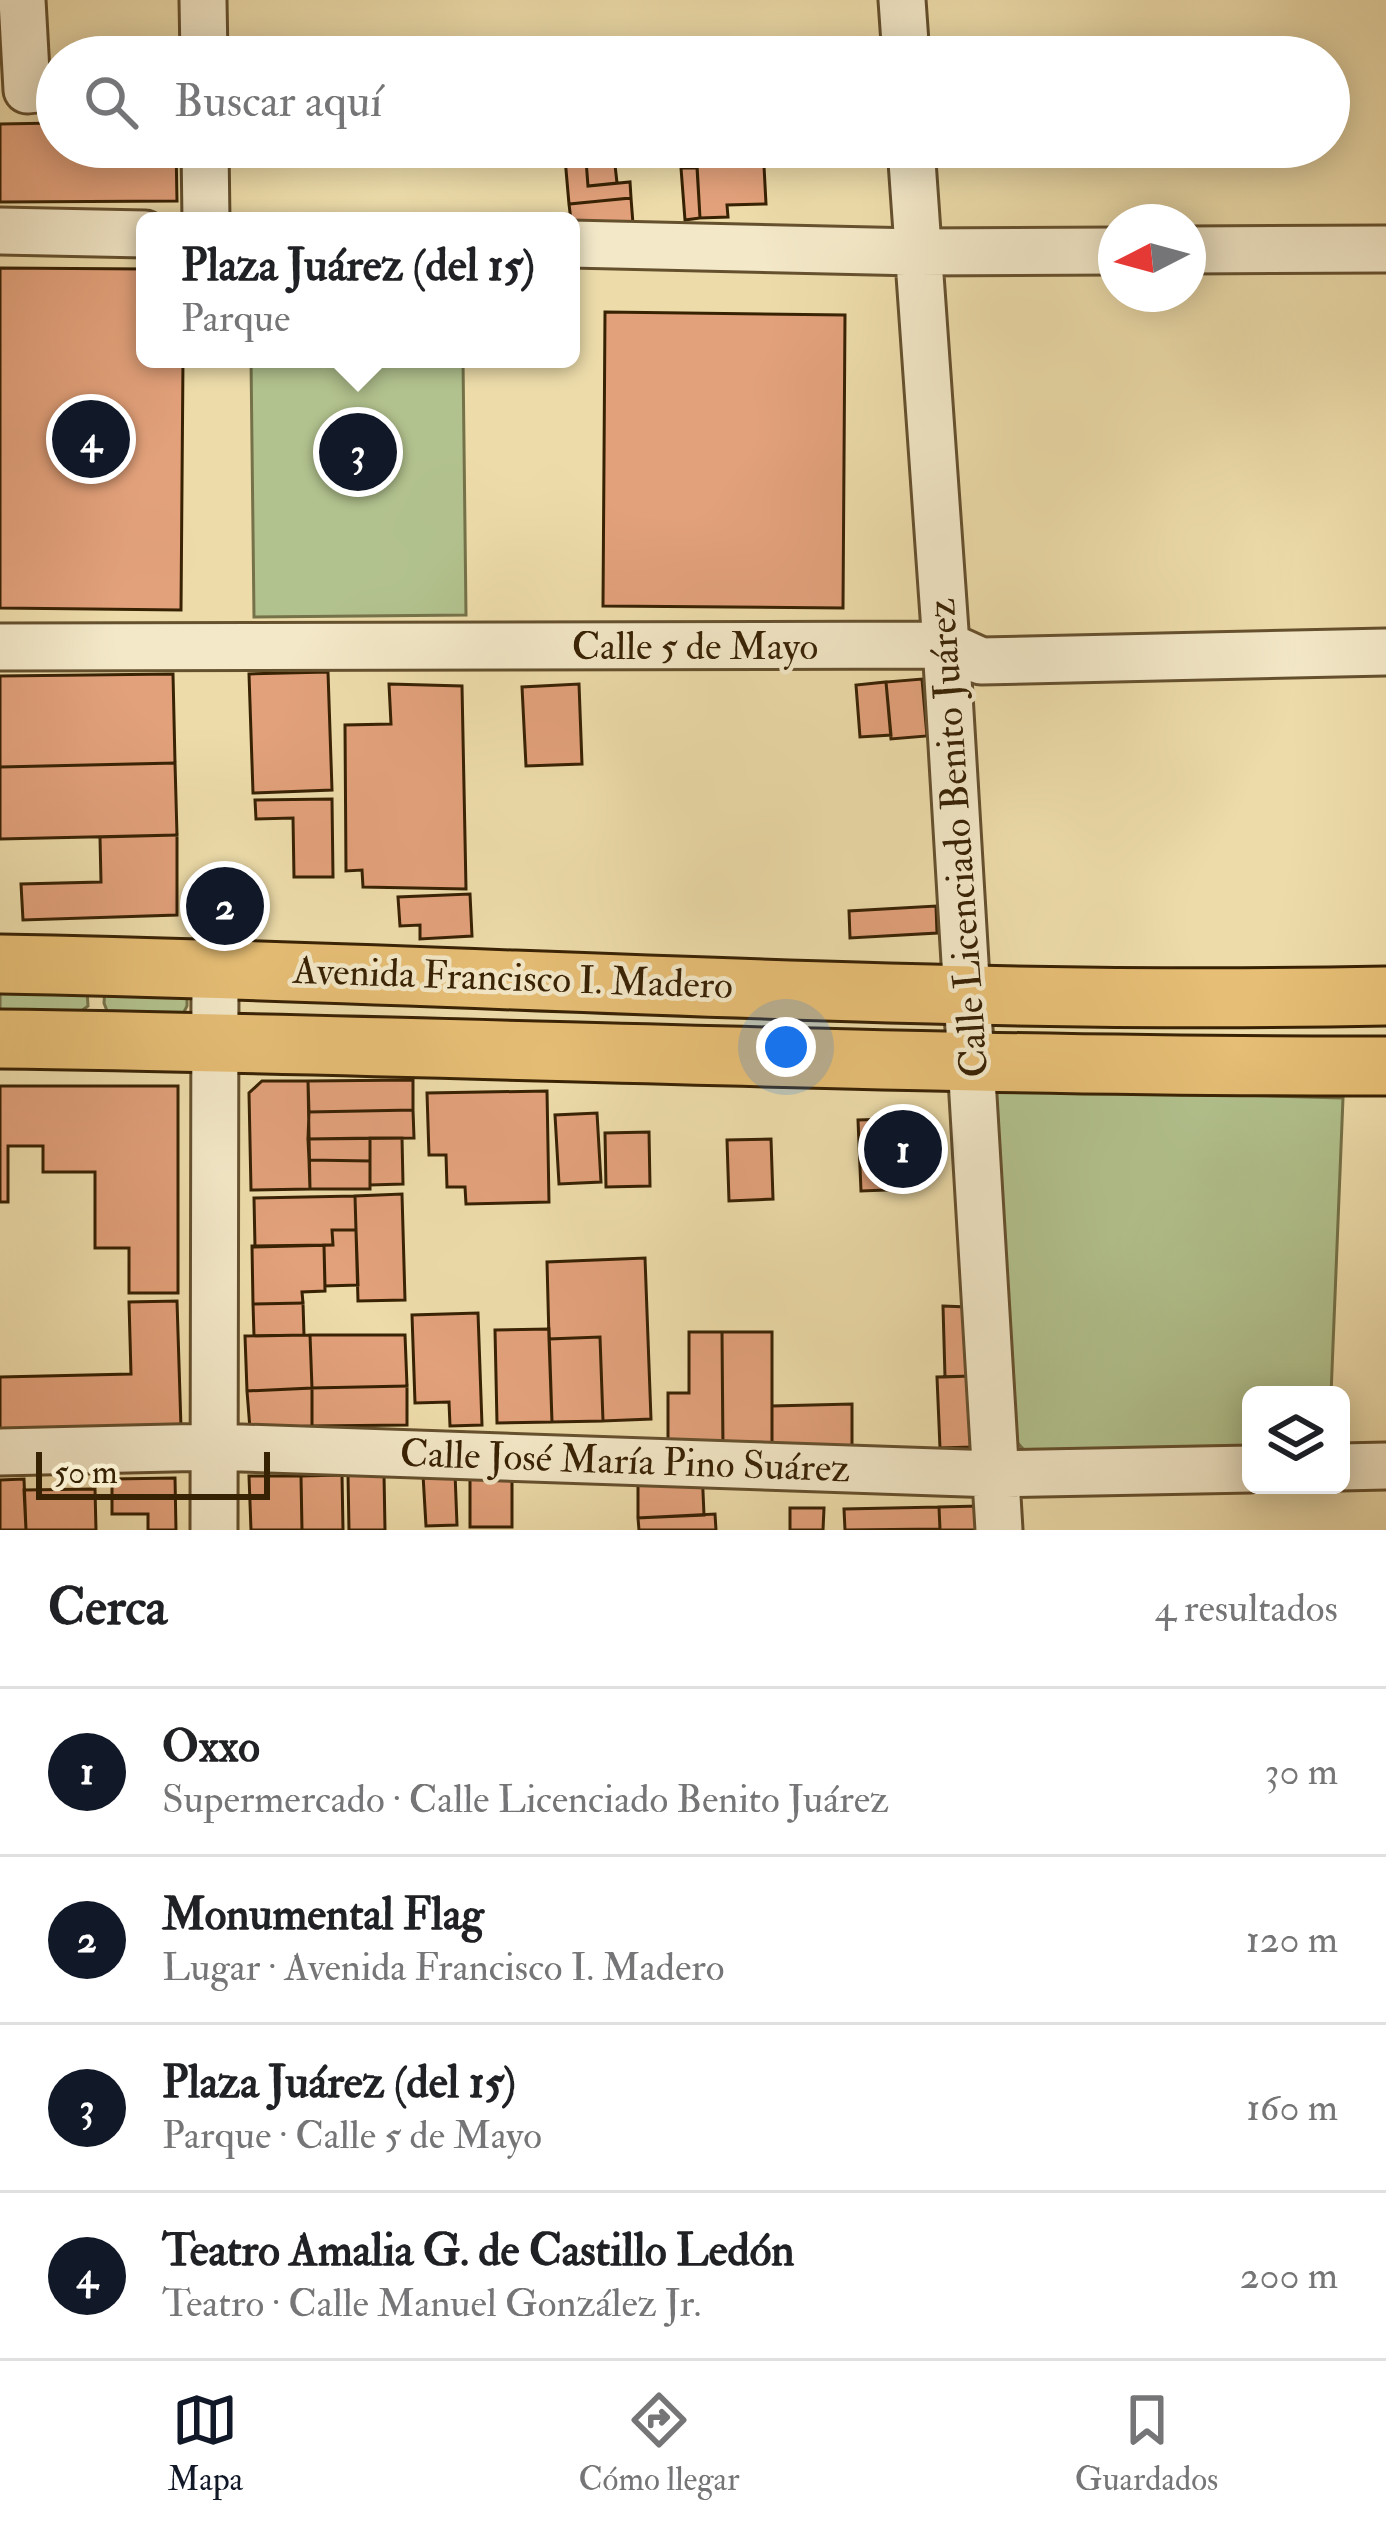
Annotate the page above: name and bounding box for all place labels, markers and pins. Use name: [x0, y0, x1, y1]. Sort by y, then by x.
pin: 4: [52, 394, 130, 484]
pin: 3: [319, 407, 397, 497]
pin: 2: [186, 861, 264, 951]
pin: 1: [864, 1104, 942, 1194]

